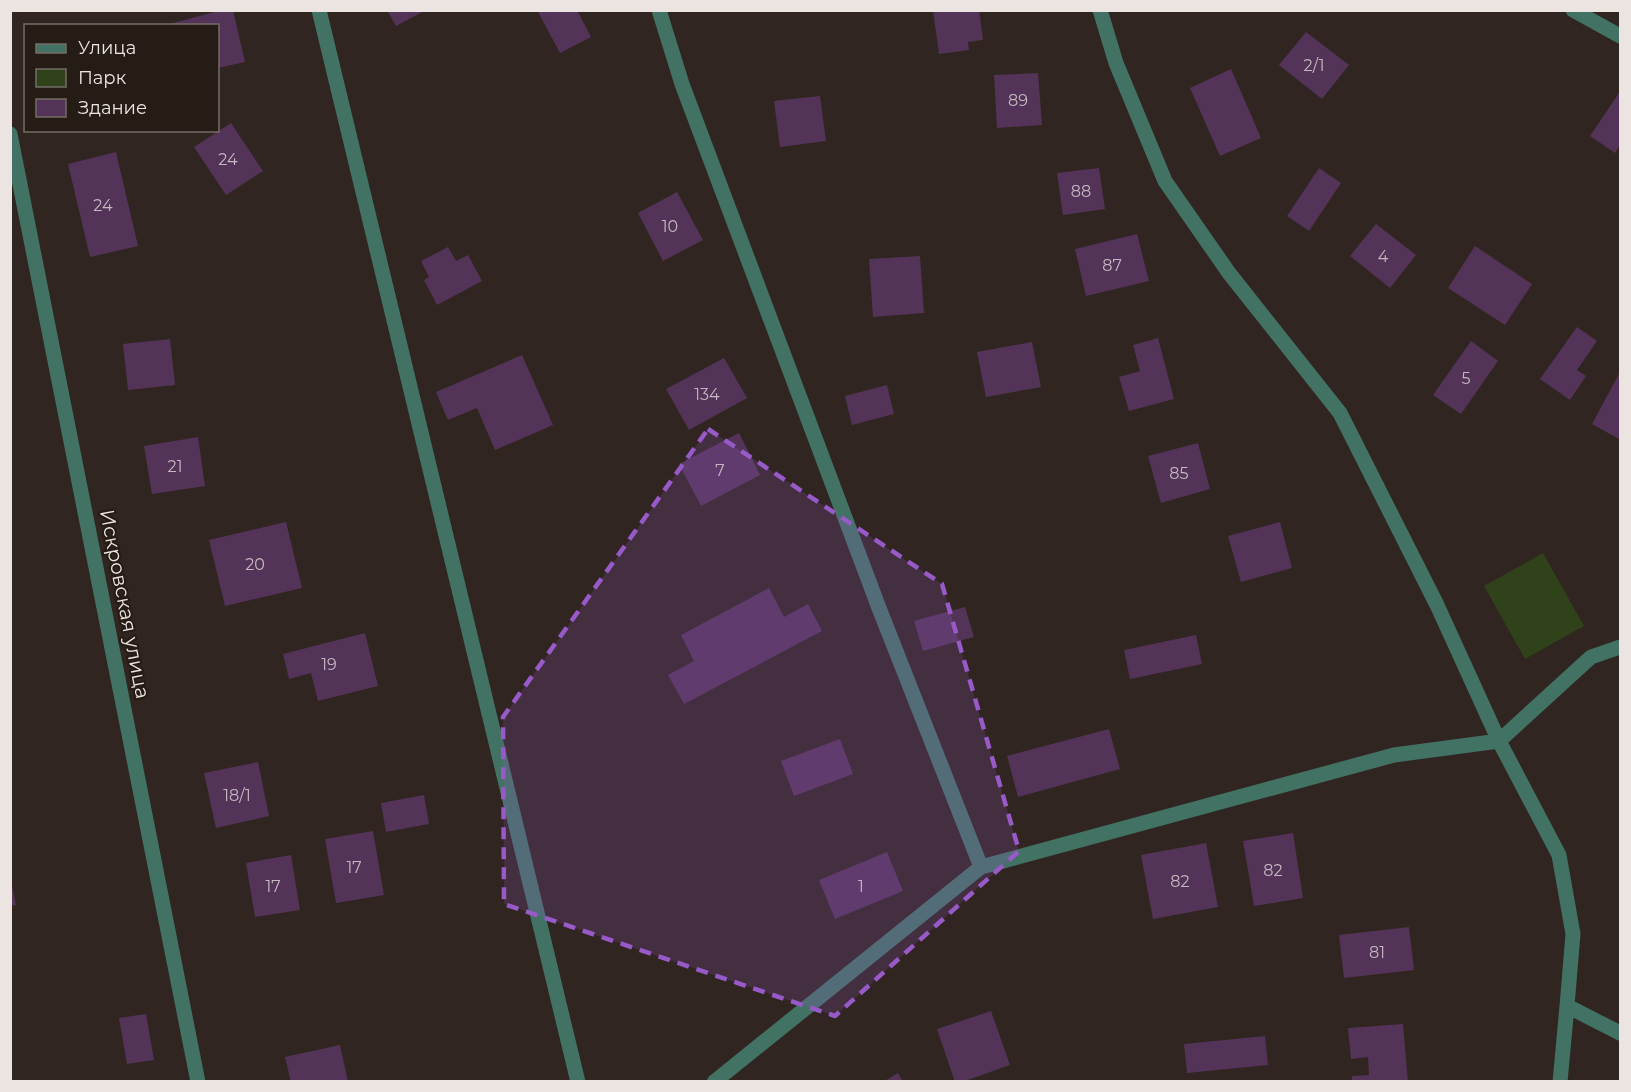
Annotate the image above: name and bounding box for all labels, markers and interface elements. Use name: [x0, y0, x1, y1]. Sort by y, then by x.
legend: [24, 24, 219, 132]
text: Улица: [78, 37, 136, 59]
house number: 2/1: [1304, 56, 1324, 75]
text: Парк: [78, 67, 127, 89]
house number: 89: [1008, 91, 1028, 110]
text: Здание: [78, 97, 147, 119]
house number: 24: [218, 150, 238, 169]
house number: 88: [1071, 182, 1091, 201]
house number: 24: [93, 196, 113, 215]
house number: 10: [662, 217, 678, 236]
house number: 4: [1378, 247, 1389, 266]
house number: 87: [1102, 256, 1122, 275]
house number: 5: [1461, 369, 1471, 388]
house number: 134: [694, 385, 720, 404]
house number: 21: [168, 457, 182, 476]
house number: 7: [715, 461, 725, 480]
house number: 85: [1169, 464, 1189, 483]
street label: Искровская улица: [95, 507, 155, 701]
house number: 20: [245, 555, 265, 574]
house number: 19: [321, 655, 337, 674]
house number: 18/1: [223, 786, 251, 805]
house number: 17: [346, 858, 362, 877]
house number: 82: [1263, 861, 1283, 880]
house number: 82: [1170, 872, 1190, 891]
house number: 17: [265, 877, 281, 896]
house number: 1: [858, 877, 864, 896]
house number: 81: [1369, 943, 1385, 962]

